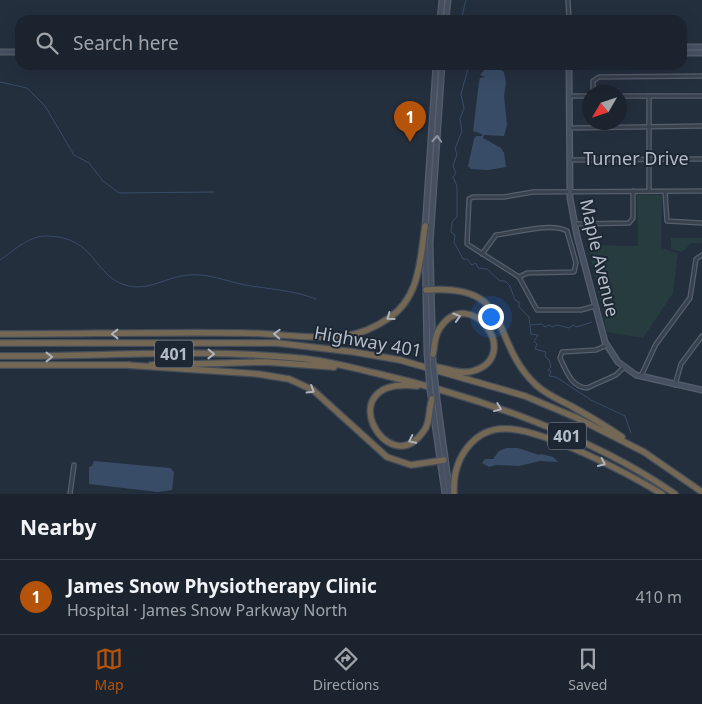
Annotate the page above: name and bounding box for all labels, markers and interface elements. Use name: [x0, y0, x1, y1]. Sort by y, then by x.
search box: [15, 15, 687, 70]
icon: search: [33, 29, 61, 57]
text: Search here: [73, 30, 179, 56]
north arrow: [582, 85, 627, 130]
pin: 1: [394, 101, 426, 142]
one-way arrow: [431, 135, 442, 143]
street label: Turner Drive: [583, 146, 689, 170]
street label: Maple Avenue: [575, 197, 625, 319]
your location: [478, 304, 504, 330]
one-way arrow: [386, 311, 396, 320]
one-way arrow: [453, 312, 461, 323]
street label: Highway 401: [312, 320, 424, 362]
one-way arrow: [111, 329, 118, 339]
one-way arrow: [273, 329, 281, 340]
road number: 401: [155, 340, 193, 368]
one-way arrow: [208, 349, 215, 359]
one-way arrow: [45, 352, 53, 362]
one-way arrow: [306, 384, 315, 394]
one-way arrow: [493, 402, 502, 412]
road number: 401: [548, 422, 586, 450]
one-way arrow: [408, 434, 417, 445]
one-way arrow: [597, 456, 606, 467]
text: Nearby: [20, 513, 96, 541]
text: James Snow Physiotherapy Clinic: [67, 573, 377, 599]
text: 1: [31, 586, 41, 608]
text: 410 m: [635, 586, 682, 608]
text: Hospital · James Snow Parkway North: [67, 599, 347, 621]
tab: Map: [95, 645, 124, 694]
tab: Directions: [313, 645, 379, 694]
tab: Saved: [568, 645, 607, 694]

